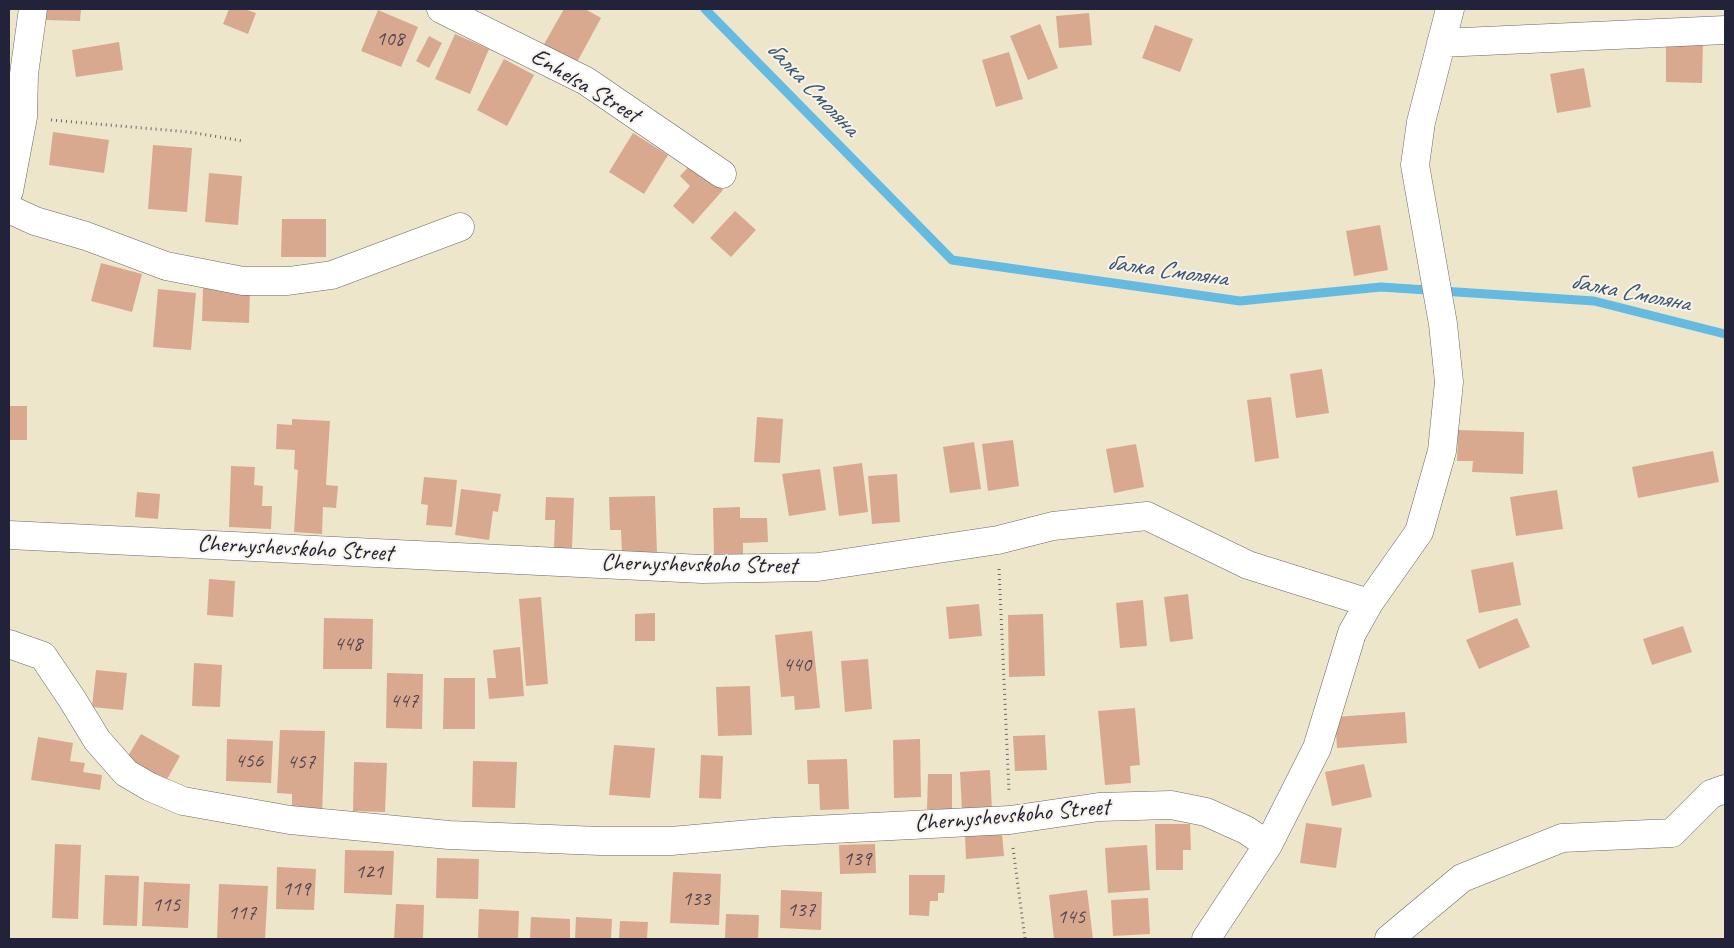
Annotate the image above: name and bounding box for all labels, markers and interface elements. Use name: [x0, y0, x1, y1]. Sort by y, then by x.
house number: 108: [376, 26, 404, 52]
water label: балка Смоляна: [759, 35, 865, 143]
street label: Enhelsa Street: [525, 42, 645, 130]
water label: балка Смоляна: [1105, 248, 1229, 294]
water label: балка Смоляна: [1568, 267, 1692, 319]
street label: Chernyshevskoho Street: [196, 529, 394, 569]
street label: Chernyshevskoho Street: [601, 549, 797, 581]
house number: 448: [334, 631, 362, 657]
house number: 440: [783, 652, 811, 678]
house number: 447: [390, 688, 418, 714]
house number: 456: [235, 748, 263, 774]
house number: 457: [287, 749, 315, 775]
street label: Chernyshevskoho Street: [913, 793, 1111, 839]
house number: 139: [843, 846, 871, 872]
house number: 121: [355, 859, 383, 885]
house number: 119: [282, 876, 310, 902]
house number: 133: [682, 886, 710, 912]
house number: 115: [152, 892, 180, 918]
house number: 137: [787, 897, 815, 923]
house number: 117: [228, 900, 256, 926]
house number: 145: [1057, 904, 1085, 930]

